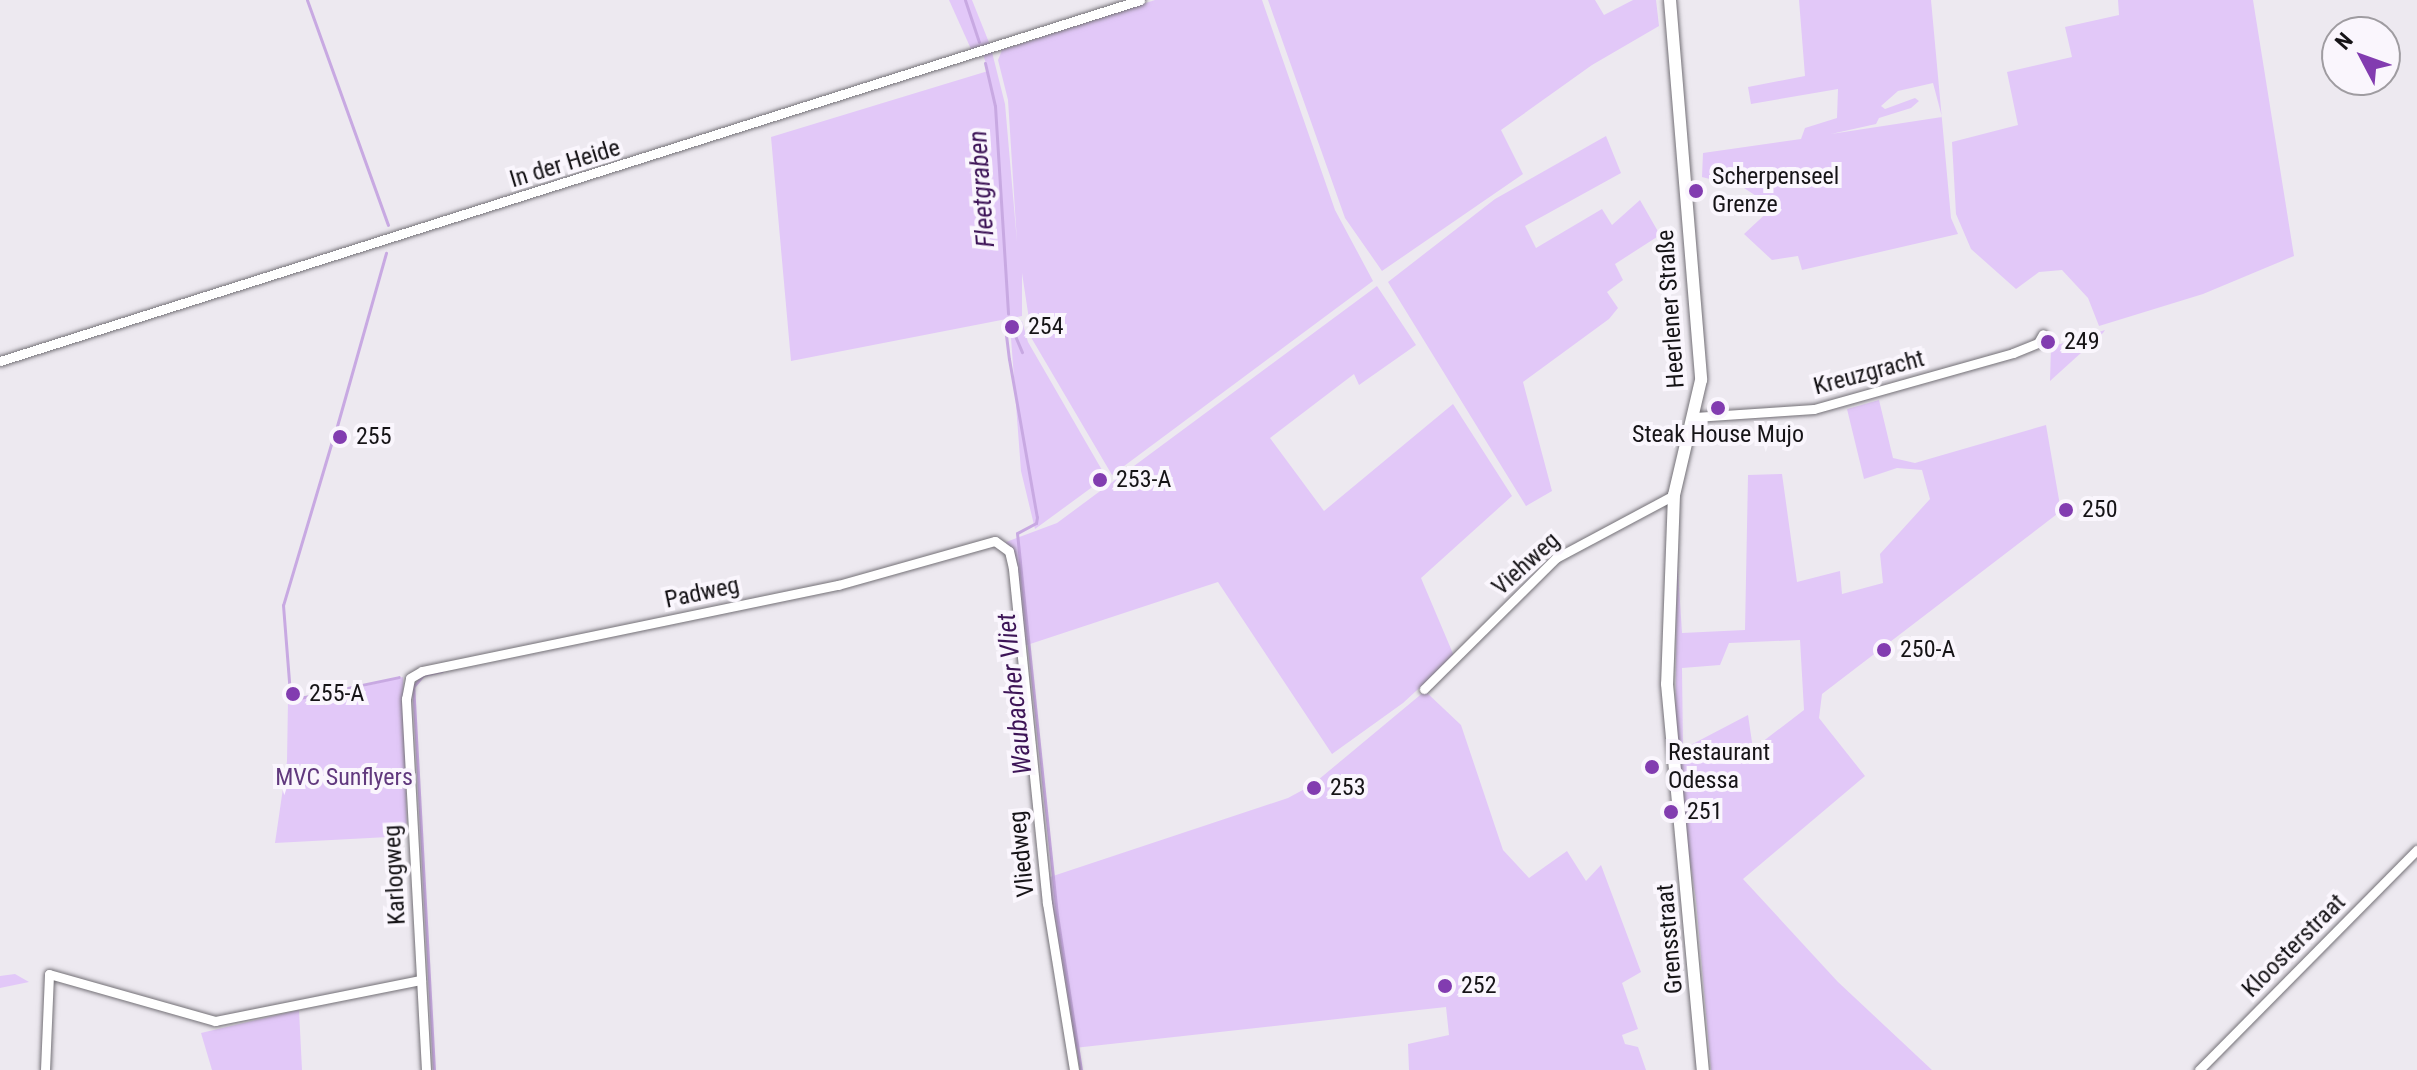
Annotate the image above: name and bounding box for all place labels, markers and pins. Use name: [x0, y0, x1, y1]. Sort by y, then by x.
place label: Scherpenseel Grenze: [1712, 163, 1839, 219]
marker: Scherpenseel Grenze: [1687, 182, 1705, 200]
place label: 254: [1028, 313, 1064, 341]
marker: 254: [1003, 318, 1021, 336]
place label: 249: [2064, 328, 2100, 356]
marker: 249: [2039, 333, 2057, 351]
marker: Steak House Mujo: [1709, 399, 1727, 417]
place label: Steak House Mujo: [1632, 421, 1804, 449]
place label: 255: [356, 423, 392, 451]
marker: 255: [331, 428, 349, 446]
place label: 253-A: [1116, 466, 1171, 494]
marker: 253-A: [1091, 471, 1109, 489]
place label: 250: [2082, 496, 2118, 524]
marker: 250: [2057, 501, 2075, 519]
place label: 250-A: [1900, 636, 1955, 664]
marker: 250-A: [1875, 641, 1893, 659]
place label: 255-A: [309, 680, 364, 708]
marker: 255-A: [284, 685, 302, 703]
place label: Restaurant Odessa: [1668, 739, 1770, 795]
marker: Restaurant Odessa: [1643, 758, 1661, 776]
place label: 253: [1330, 774, 1366, 802]
marker: 253: [1305, 779, 1323, 797]
place label: 251: [1687, 798, 1723, 826]
marker: 251: [1662, 803, 1680, 821]
place label: 252: [1461, 972, 1497, 1000]
marker: 252: [1436, 977, 1454, 995]

